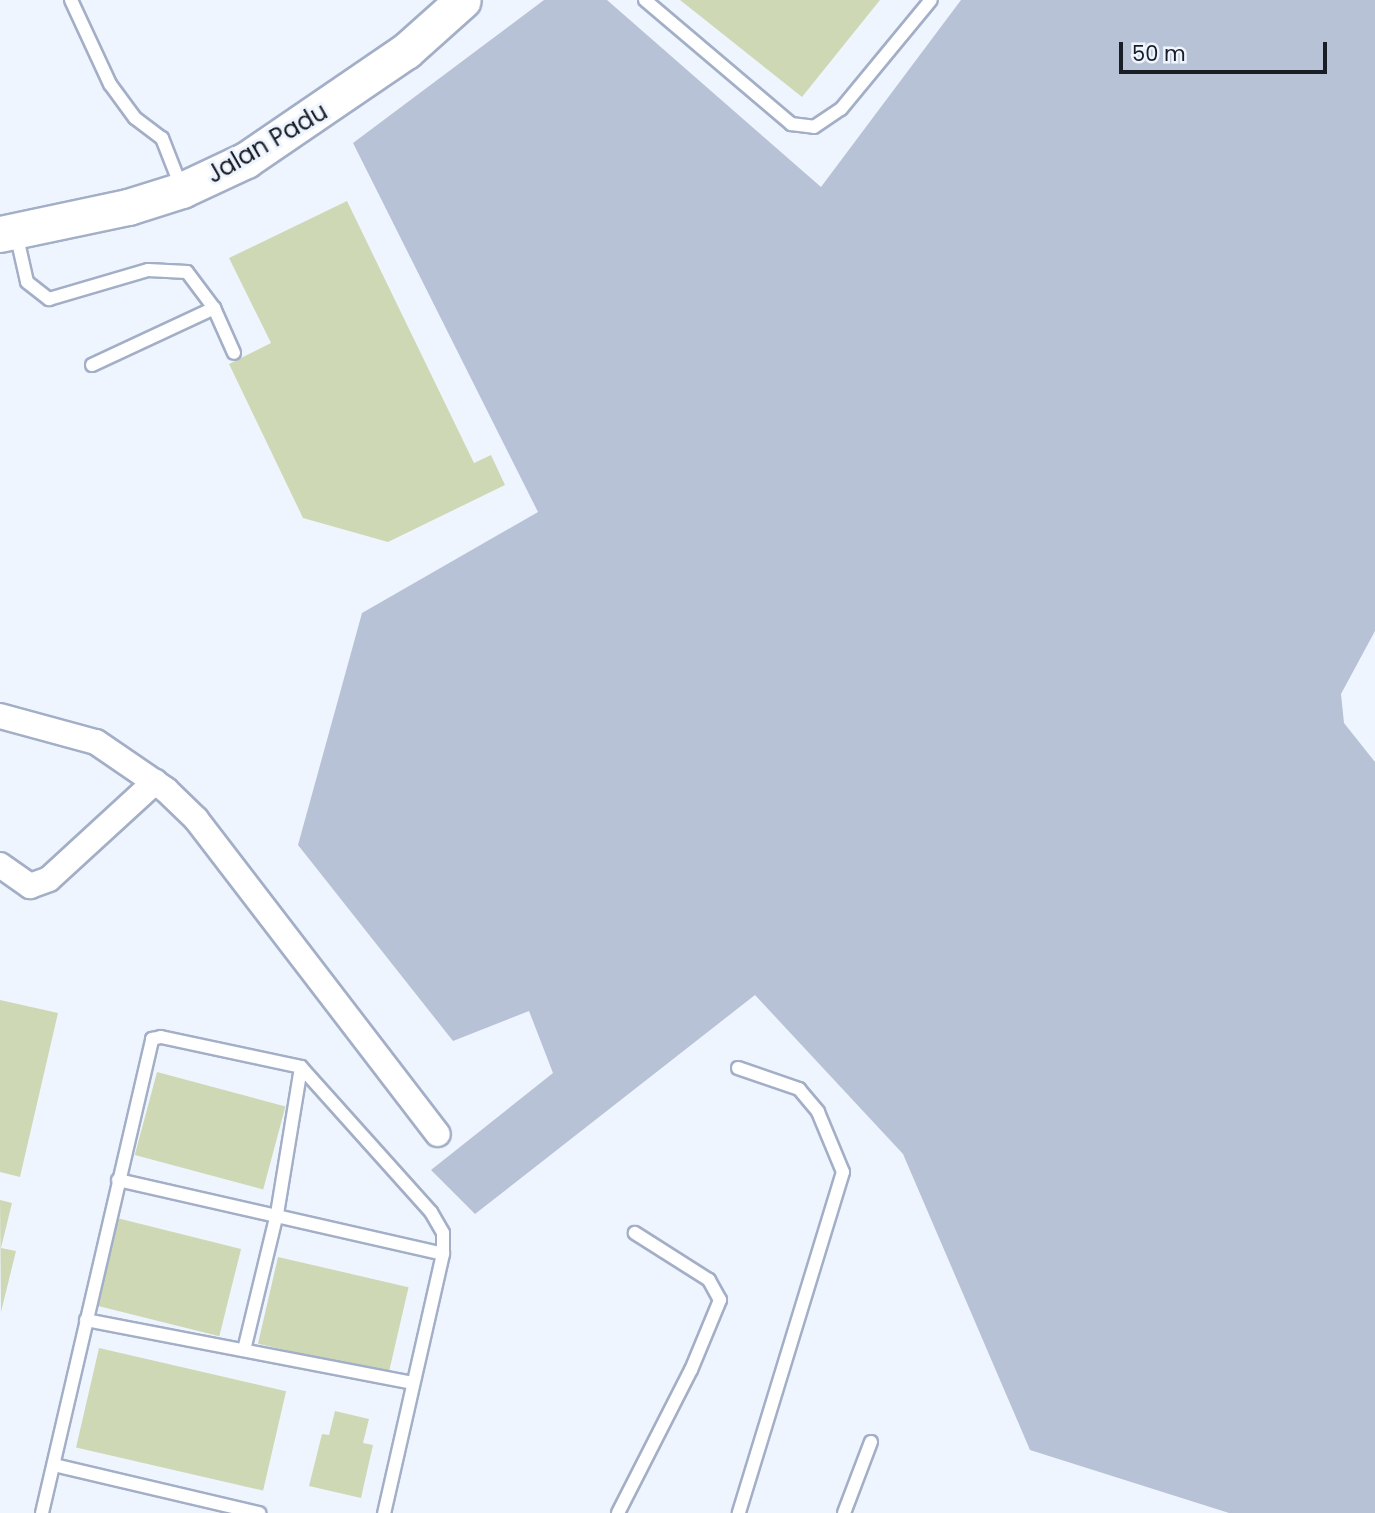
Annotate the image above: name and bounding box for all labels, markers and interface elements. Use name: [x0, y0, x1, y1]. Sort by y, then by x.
scale bar: [1123, 28, 1331, 72]
text: 50 m: [1132, 39, 1186, 68]
street label: Jalan Padu: [202, 97, 332, 189]

